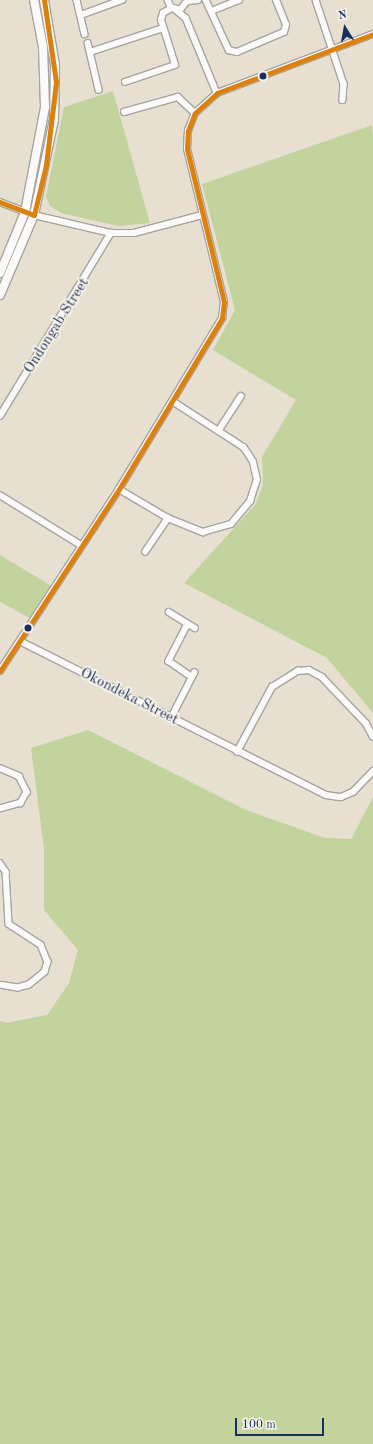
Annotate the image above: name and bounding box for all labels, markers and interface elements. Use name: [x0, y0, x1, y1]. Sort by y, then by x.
north arrow: [325, 8, 365, 48]
text: N: [337, 10, 348, 22]
unlabelled marker: [258, 71, 268, 81]
street label: Ondongab Street: [20, 275, 94, 377]
unlabelled marker: [23, 623, 33, 633]
street label: Okondeka Street: [77, 665, 181, 729]
scale bar: [237, 1410, 326, 1436]
text: 100 m: [242, 1419, 276, 1431]

